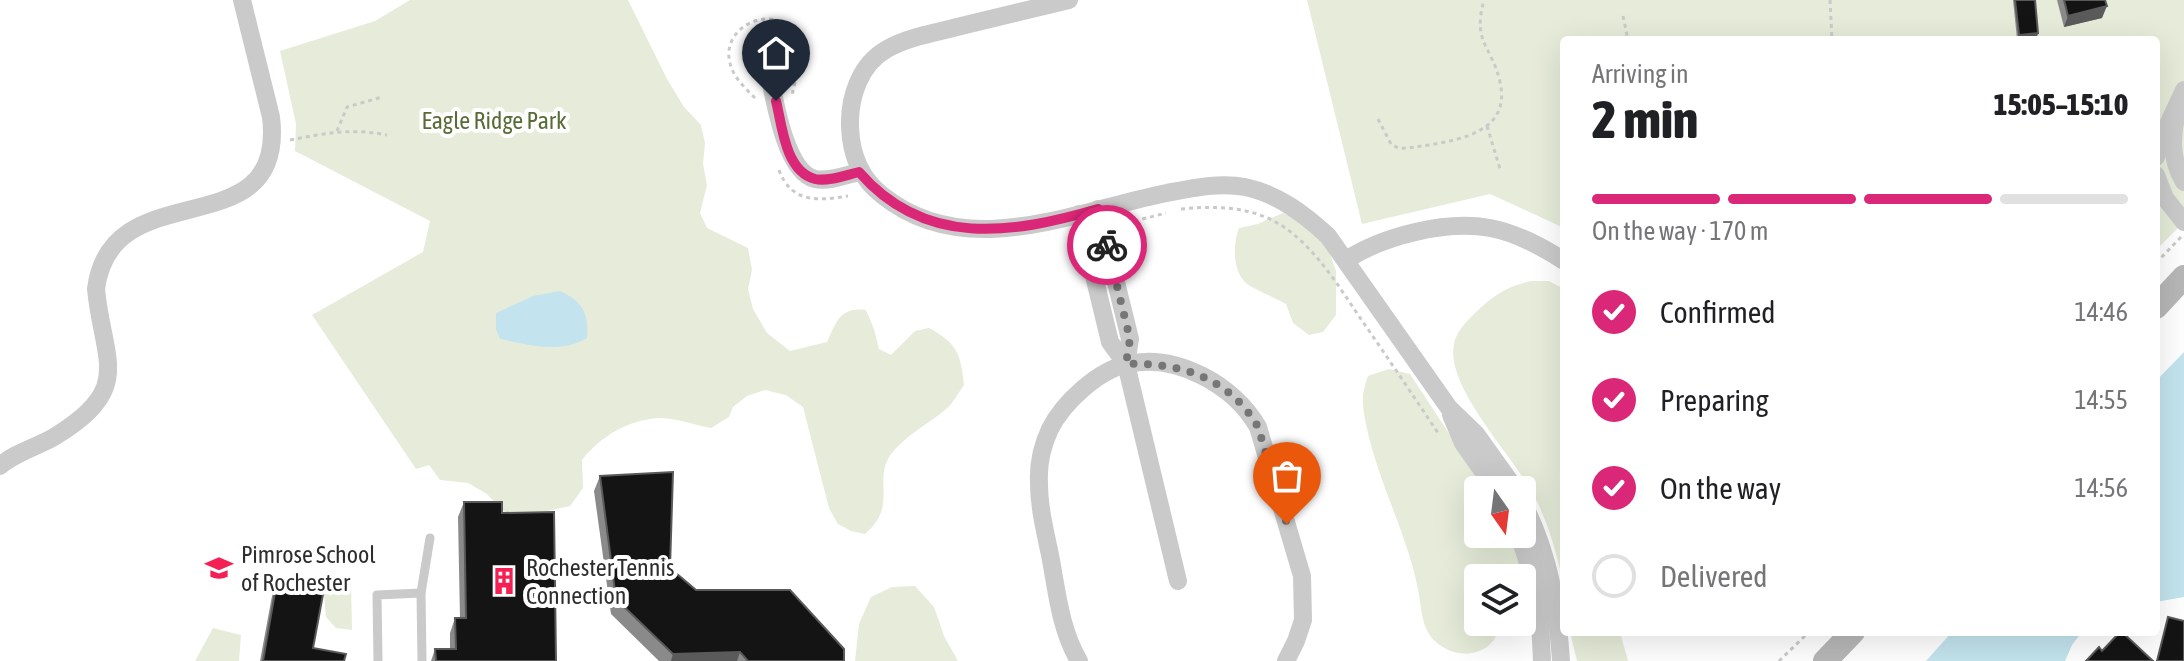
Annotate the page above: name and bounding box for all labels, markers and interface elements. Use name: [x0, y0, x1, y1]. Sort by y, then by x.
pin: [742, 19, 810, 101]
icon: home: [754, 31, 798, 75]
text: Arriving in: [1592, 59, 1689, 89]
text: 15:05–15:10: [1993, 87, 2128, 121]
text: 2 min: [1592, 89, 1698, 149]
park label: Eagle Ridge Park: [421, 107, 567, 134]
courier: [1067, 205, 1147, 285]
text: On the way · 170 m: [1592, 216, 1769, 246]
icon: bike: [1085, 223, 1129, 267]
icon: check: [1592, 290, 1636, 334]
text: Confirmed: [1660, 295, 1775, 329]
text: 14:46: [2074, 297, 2128, 327]
icon: check: [1592, 378, 1636, 422]
text: Preparing: [1660, 383, 1769, 417]
text: 14:55: [2074, 385, 2128, 415]
pin: [1253, 442, 1321, 524]
icon: bag: [1265, 454, 1309, 498]
icon: check: [1592, 466, 1636, 510]
text: On the way: [1660, 471, 1781, 505]
text: 14:56: [2074, 473, 2128, 503]
north arrow: [1464, 476, 1536, 548]
map controls: [1464, 476, 1536, 636]
place label: Pimrose School of Rochester: [241, 541, 376, 596]
school or university icon: Pimrose School of Rochester: [204, 553, 234, 583]
place label: Rochester Tennis Connection: [526, 554, 674, 609]
text: Delivered: [1660, 559, 1768, 593]
button: layers: [1464, 564, 1536, 636]
building icon: Rochester Tennis Connection: [489, 566, 519, 596]

